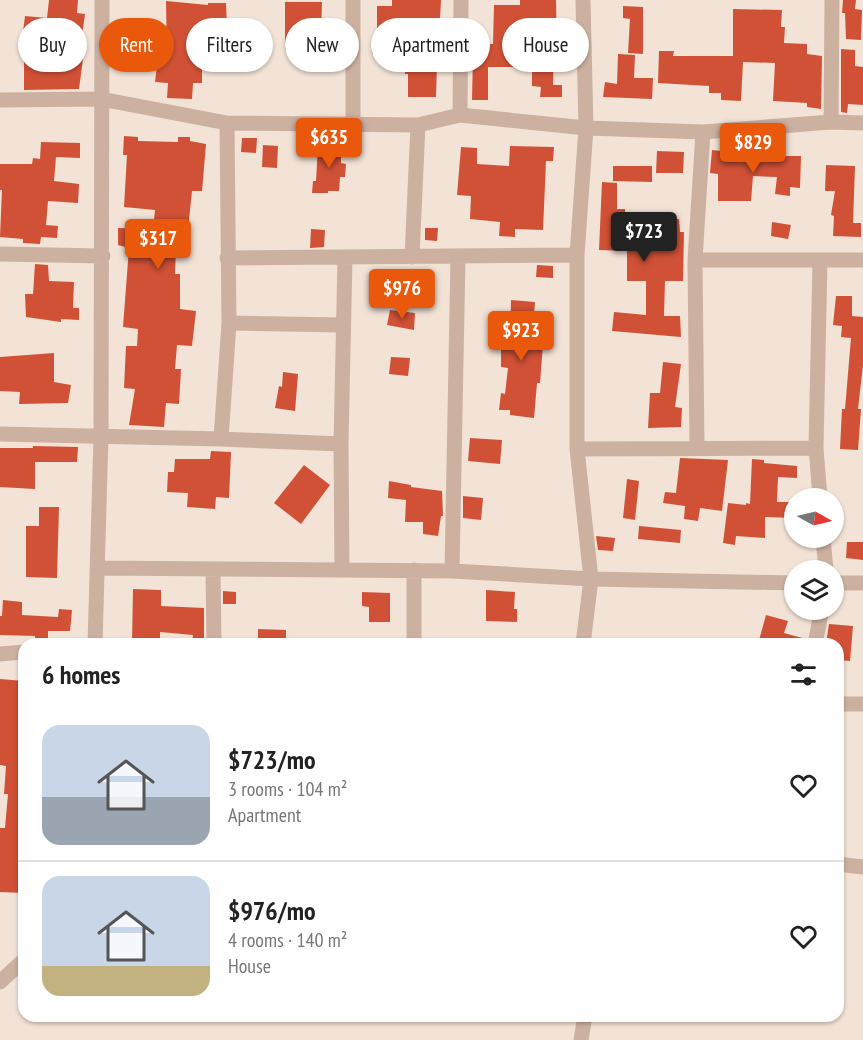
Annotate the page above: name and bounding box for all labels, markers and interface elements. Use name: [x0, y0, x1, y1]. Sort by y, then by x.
chip: Buy: [18, 18, 87, 72]
chip: Rent: [99, 18, 174, 72]
chip: Filters: [186, 18, 273, 72]
chip: New: [285, 18, 359, 72]
chip: Apartment: [371, 18, 490, 72]
chip: House: [502, 18, 589, 72]
pin: $635: [293, 118, 365, 169]
pin: $829: [717, 123, 789, 174]
text: $635: [310, 124, 348, 150]
text: $829: [734, 129, 772, 155]
pin: $723: [608, 212, 680, 263]
text: $723: [625, 218, 663, 244]
pin: $317: [122, 219, 194, 270]
text: $317: [139, 225, 177, 251]
pin: $976: [366, 269, 438, 320]
text: $976: [383, 275, 421, 301]
pin: $923: [485, 311, 557, 362]
text: $923: [502, 317, 540, 343]
north arrow: [784, 488, 844, 548]
map controls: [784, 488, 844, 620]
button: layers: [784, 560, 844, 620]
text: 6 homes: [42, 658, 120, 691]
icon: filters: [787, 658, 820, 691]
text: $723/mo: [228, 743, 316, 776]
icon: home: [90, 749, 162, 821]
icon: heart: [787, 769, 820, 802]
text: 3 rooms · 104 m²: [228, 776, 347, 802]
text: Apartment: [228, 802, 301, 828]
text: $976/mo: [228, 894, 316, 927]
icon: home: [90, 900, 162, 972]
icon: heart: [787, 920, 820, 953]
text: 4 rooms · 140 m²: [228, 927, 347, 953]
text: House: [228, 953, 271, 979]

